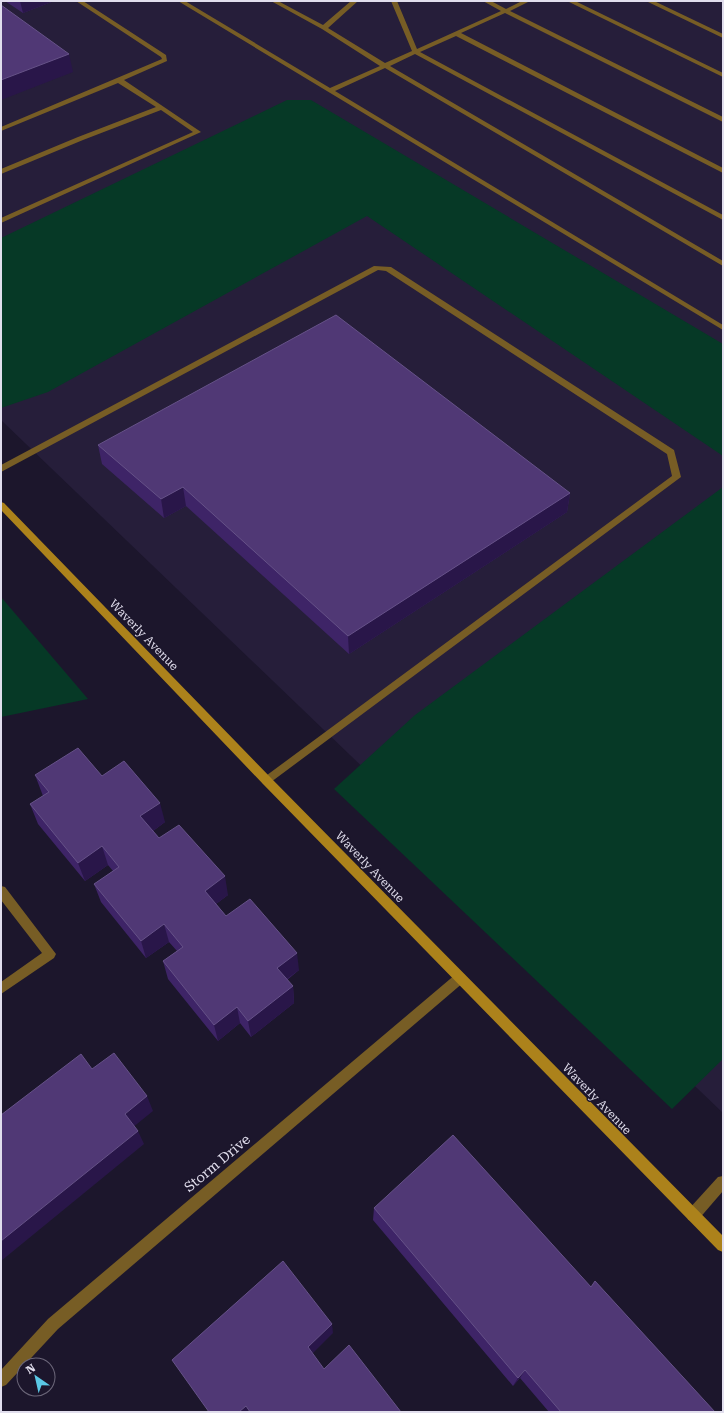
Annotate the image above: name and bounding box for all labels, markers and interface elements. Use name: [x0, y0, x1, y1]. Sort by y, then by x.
street label: Waverly Avenue: [107, 597, 182, 674]
street label: Waverly Avenue: [333, 829, 408, 906]
street label: Waverly Avenue: [560, 1061, 635, 1138]
street label: Storm Drive: [181, 1131, 253, 1195]
north arrow: [16, 1357, 56, 1397]
text: N: [24, 1361, 38, 1377]

